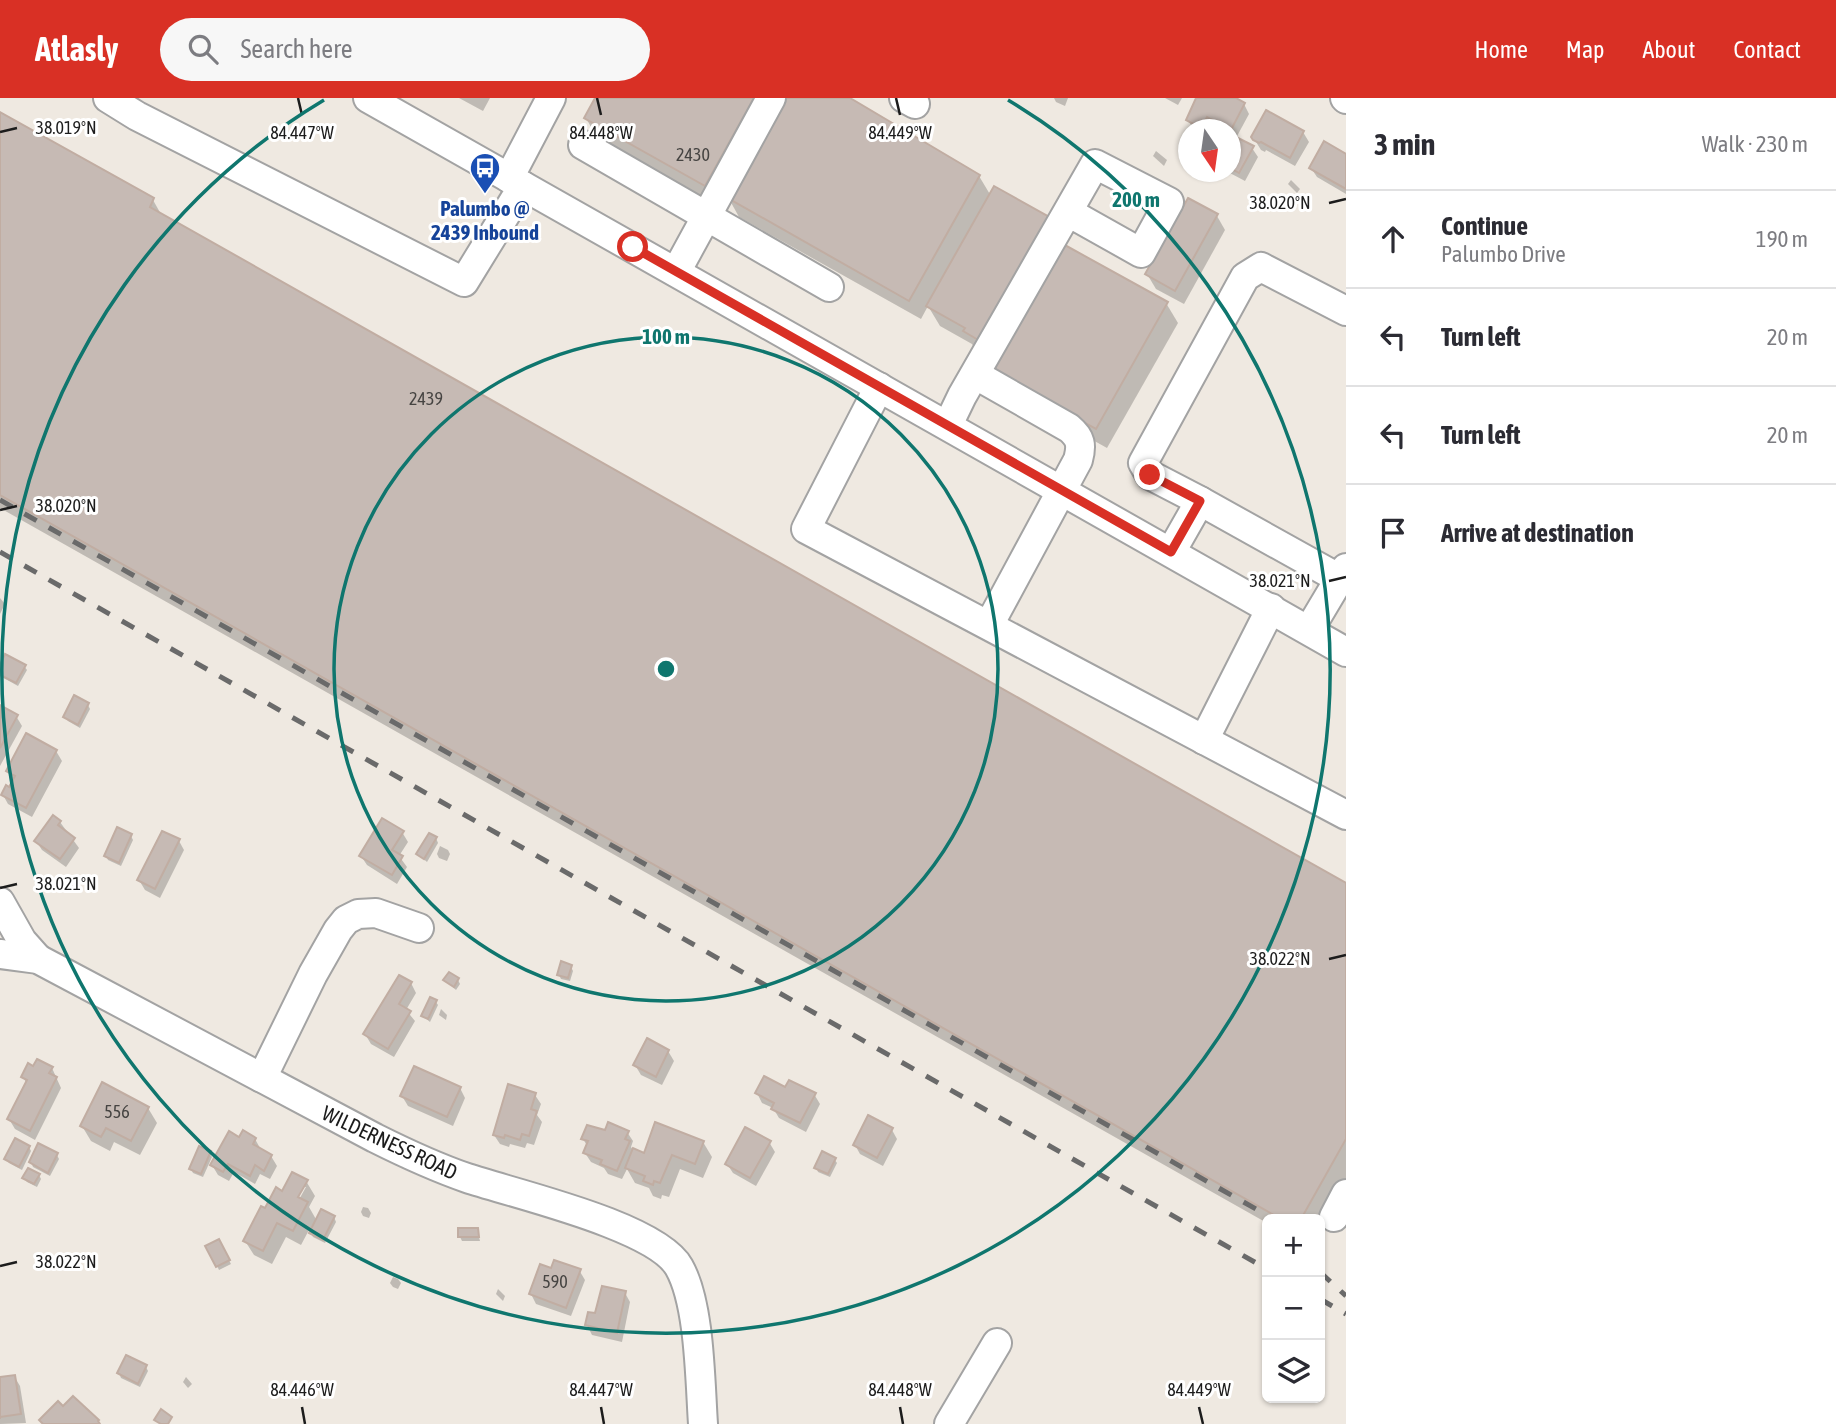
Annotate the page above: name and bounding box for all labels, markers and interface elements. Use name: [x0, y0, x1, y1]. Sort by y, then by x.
search box: [160, 18, 650, 81]
text: Atlasly: [35, 30, 118, 68]
icon: search: [184, 30, 222, 68]
text: Search here: [240, 34, 353, 64]
text: Home: [1474, 36, 1528, 63]
text: Map: [1566, 36, 1604, 63]
text: About: [1642, 36, 1695, 63]
text: Contact: [1733, 36, 1801, 63]
text: 38.019°N: [35, 117, 97, 138]
north arrow: [1178, 119, 1241, 182]
text: 84.447°W: [270, 122, 334, 143]
text: 84.448°W: [569, 122, 633, 143]
text: 84.449°W: [868, 122, 932, 143]
text: 3 min: [1374, 127, 1435, 161]
text: Walk · 230 m: [1702, 131, 1808, 157]
house number: 2430: [676, 144, 710, 165]
bus stop icon: Palumbo @ 2439 Inbound: [468, 151, 502, 195]
text: 200 m: [1112, 187, 1160, 211]
text: 38.020°N: [1249, 192, 1311, 213]
place label: Palumbo @ 2439 Inbound: [431, 196, 539, 244]
text: Continue: [1441, 211, 1528, 241]
icon: ahead: [1374, 220, 1412, 258]
text: 190 m: [1756, 226, 1808, 252]
route start: [617, 231, 648, 262]
text: Palumbo Drive: [1441, 241, 1566, 267]
icon: left: [1374, 318, 1412, 356]
text: Turn left: [1441, 322, 1521, 352]
text: 100 m: [642, 324, 690, 348]
text: 20 m: [1767, 324, 1808, 350]
house number: 2439: [409, 388, 443, 409]
icon: left: [1374, 416, 1412, 454]
text: Turn left: [1441, 420, 1521, 450]
text: 20 m: [1767, 422, 1808, 448]
route end: [1134, 459, 1165, 490]
text: 38.020°N: [35, 495, 97, 516]
icon: arrive: [1374, 514, 1412, 552]
text: Arrive at destination: [1441, 518, 1634, 548]
text: 38.021°N: [1249, 570, 1311, 591]
centre of rings: [654, 657, 678, 681]
text: 38.021°N: [35, 873, 97, 894]
text: 38.022°N: [1249, 948, 1311, 969]
street label: WILDERNESS ROAD: [319, 1100, 461, 1184]
house number: 556: [104, 1101, 130, 1122]
map controls: [1262, 1214, 1325, 1403]
button: +: [1262, 1214, 1325, 1277]
text: 38.022°N: [35, 1251, 97, 1272]
house number: 590: [542, 1271, 568, 1292]
button: −: [1262, 1277, 1325, 1340]
button: layers: [1262, 1340, 1325, 1403]
text: 84.446°W: [270, 1379, 334, 1400]
text: 84.447°W: [569, 1379, 633, 1400]
text: 84.448°W: [868, 1379, 932, 1400]
text: 84.449°W: [1167, 1379, 1231, 1400]

